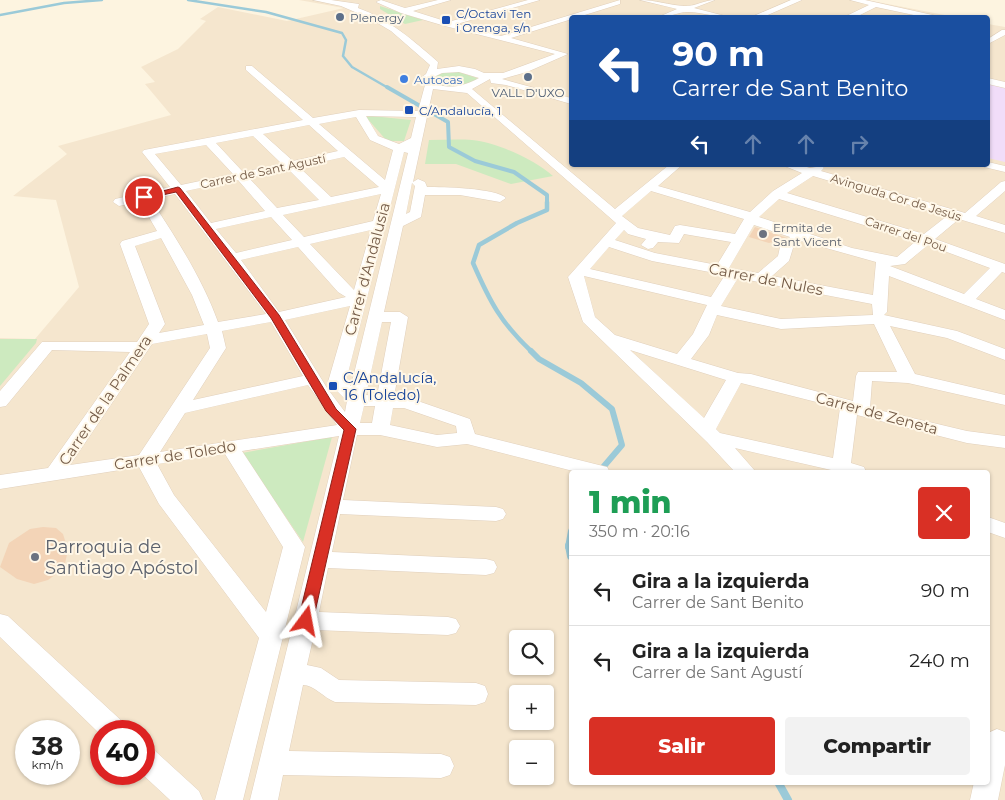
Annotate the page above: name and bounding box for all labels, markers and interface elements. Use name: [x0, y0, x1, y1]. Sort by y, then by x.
place label: C/Octavi Ten i Orenga, s/n: [456, 6, 531, 35]
place label: Plenergy: [350, 10, 404, 25]
marker: Plenergy: [334, 11, 346, 23]
marker: C/Octavi Ten i Orenga, s/n: [440, 14, 452, 26]
text: 90 m: [672, 32, 765, 75]
icon: left: [589, 35, 654, 100]
marker: VALL D'UXO: [522, 71, 534, 83]
place label: Autocas: [414, 72, 463, 87]
marker: Autocas: [398, 73, 410, 85]
text: Carrer de Sant Benito: [672, 75, 908, 102]
place label: VALL D'UXO: [492, 85, 564, 100]
place label: C/Andalucía, 1: [419, 103, 501, 118]
marker: C/Andalucía, 1: [403, 104, 415, 116]
icon: left: [686, 130, 714, 158]
icon: ahead: [739, 130, 767, 158]
icon: ahead: [792, 130, 820, 158]
icon: right: [845, 130, 873, 158]
street label: Carrer de Sant Agustí: [199, 150, 328, 192]
street label: Avinguda Cor de Jesús: [829, 170, 963, 224]
pin: [123, 176, 165, 218]
icon: arrive: [130, 183, 158, 211]
street label: Carrer d'Andalusia: [340, 200, 394, 338]
street label: Carrer del Pou: [863, 213, 949, 255]
place label: Ermita de Sant Vicent: [773, 220, 842, 249]
marker: Ermita de Sant Vicent: [757, 228, 769, 240]
street label: Carrer de Nules: [707, 259, 825, 299]
street label: Carrer de la Palmera: [54, 331, 156, 469]
place label: C/Andalucía, 16 (Toledo): [343, 368, 437, 404]
marker: C/Andalucía, 16 (Toledo): [327, 380, 339, 392]
street label: Carrer de Zeneta: [814, 388, 940, 438]
street label: Carrer de Toledo: [113, 436, 237, 474]
text: 1 min: [589, 484, 672, 521]
button: close: [918, 487, 970, 539]
text: 350 m · 20:16: [589, 522, 690, 541]
place label: Parroquia de Santiago Apóstol: [45, 536, 198, 579]
marker: Parroquia de Santiago Apóstol: [29, 551, 41, 563]
text: Gira a la izquierda: [632, 570, 810, 593]
icon: left: [589, 577, 617, 605]
text: 90 m: [921, 579, 970, 602]
text: Carrer de Sant Benito: [632, 593, 804, 612]
position arrow: [279, 594, 331, 646]
map controls: [509, 630, 554, 785]
button: search: [509, 630, 554, 675]
text: Gira a la izquierda: [632, 640, 810, 663]
icon: left: [589, 647, 617, 675]
text: 240 m: [909, 649, 970, 672]
text: Carrer de Sant Agustí: [632, 663, 803, 682]
button: +: [509, 685, 554, 730]
button: Salir: [589, 717, 775, 775]
button: Compartir: [785, 717, 970, 775]
speed limit sign: 40: [90, 720, 155, 785]
text: 38: [32, 731, 63, 761]
button: −: [509, 740, 554, 785]
text: km/h: [31, 757, 64, 772]

